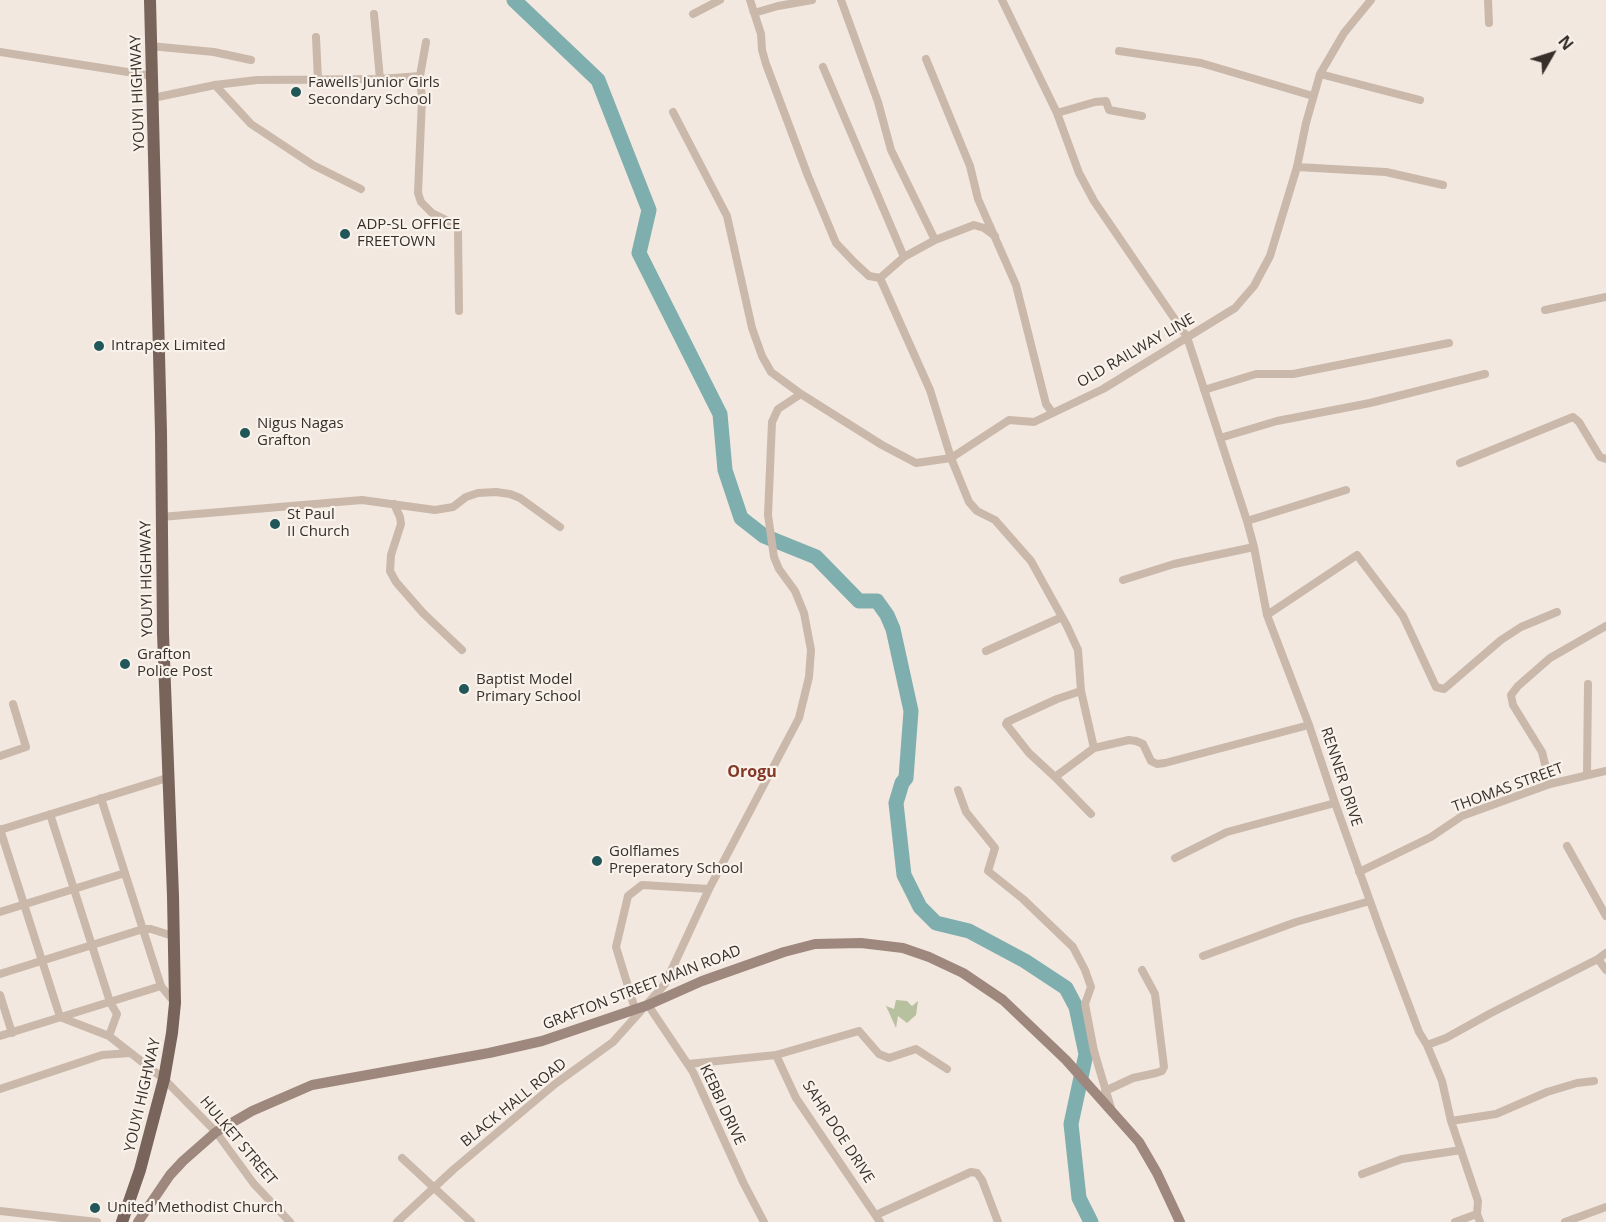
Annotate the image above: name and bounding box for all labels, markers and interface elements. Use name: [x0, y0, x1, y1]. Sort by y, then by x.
north arrow: [1522, 24, 1582, 84]
text: N: [1553, 31, 1579, 55]
street label: YOUYI HIGHWAY: [127, 35, 149, 151]
place label: Fawells Junior Girls Secondary School: [308, 74, 440, 109]
marker: Fawells Junior Girls Secondary School: [289, 85, 303, 99]
place label: ADP-SL OFFICE FREETOWN: [357, 216, 460, 251]
marker: ADP-SL OFFICE FREETOWN: [338, 227, 352, 241]
street label: OLD RAILWAY LINE: [1074, 310, 1198, 392]
place label: Intrapex Limited: [111, 337, 226, 355]
marker: Intrapex Limited: [92, 339, 106, 353]
place label: Nigus Nagas Grafton: [257, 415, 344, 450]
marker: Nigus Nagas Grafton: [238, 426, 252, 440]
place label: St Paul II Church: [287, 506, 350, 541]
marker: St Paul II Church: [268, 517, 282, 531]
street label: YOUYI HIGHWAY: [137, 521, 157, 637]
place label: Grafton Police Post: [137, 646, 213, 681]
marker: Grafton Police Post: [118, 657, 132, 671]
place label: Baptist Model Primary School: [476, 671, 581, 706]
marker: Baptist Model Primary School: [457, 682, 471, 696]
street label: RENNER DRIVE: [1316, 725, 1366, 829]
street label: THOMAS STREET: [1450, 760, 1566, 816]
district label: Orogu: [727, 762, 777, 782]
place label: Golflames Preperatory School: [609, 843, 743, 878]
marker: Golflames Preperatory School: [590, 854, 604, 868]
street label: GRAFTON STREET MAIN ROAD: [540, 942, 744, 1034]
street label: YOUYI HIGHWAY: [121, 1036, 165, 1154]
street label: BLACK HALL ROAD: [457, 1055, 571, 1151]
street label: KEBBI DRIVE: [696, 1062, 748, 1148]
street label: SAHR DOE DRIVE: [798, 1077, 878, 1187]
street label: HULKET STREET: [196, 1093, 280, 1189]
place label: United Methodist Church: [107, 1199, 283, 1217]
marker: United Methodist Church: [88, 1201, 102, 1215]

